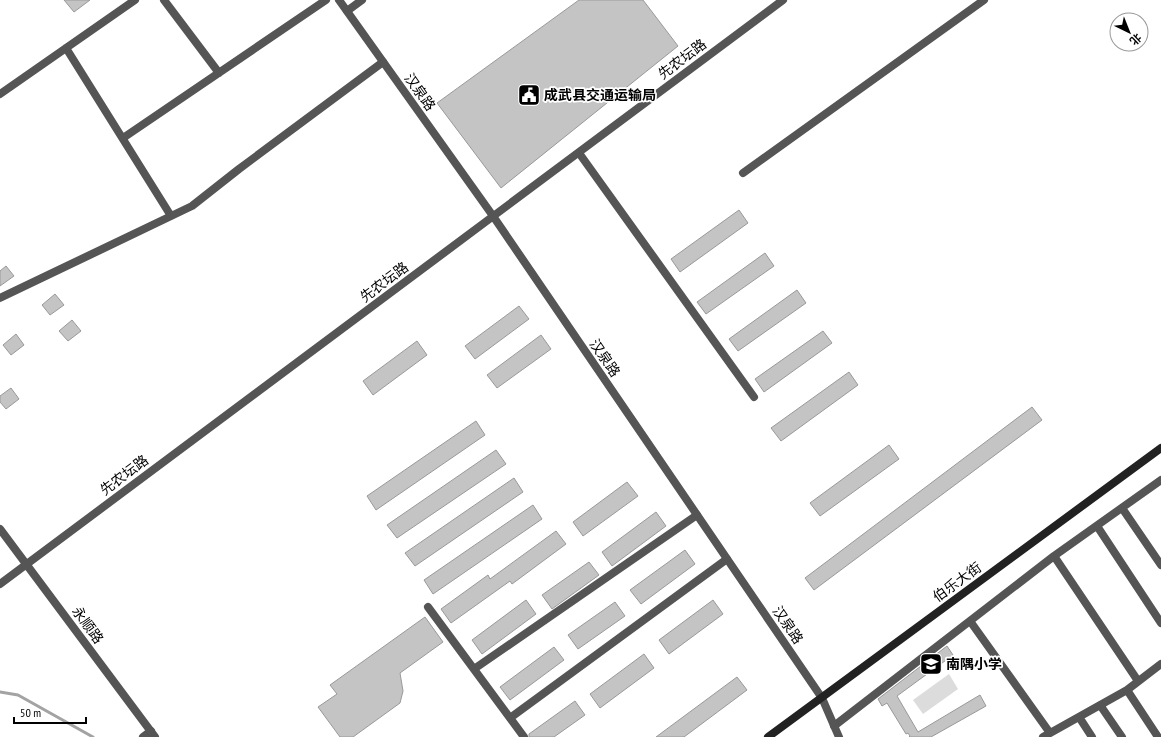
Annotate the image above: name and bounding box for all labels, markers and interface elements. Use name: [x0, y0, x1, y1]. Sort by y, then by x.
north arrow: [1109, 12, 1149, 52]
text: 北: [1127, 30, 1145, 48]
street label: 先农坛路: [654, 35, 710, 83]
street label: 汉泉路: [401, 70, 439, 114]
public building icon: 成武县交通运输局: [516, 82, 542, 108]
place label: 成武县交通运输局: [544, 86, 656, 104]
street label: 先农坛路: [356, 258, 412, 306]
street label: 汉泉路: [586, 336, 624, 380]
street label: 先农坛路: [96, 451, 152, 499]
street label: 伯乐大街: [929, 558, 985, 606]
street label: 永顺路: [68, 603, 108, 647]
street label: 汉泉路: [769, 603, 807, 647]
school or university icon: 南隅小学: [918, 651, 944, 677]
place label: 南隅小学: [946, 655, 1002, 673]
scale bar: [14, 699, 86, 725]
text: 50 m: [20, 705, 41, 720]

